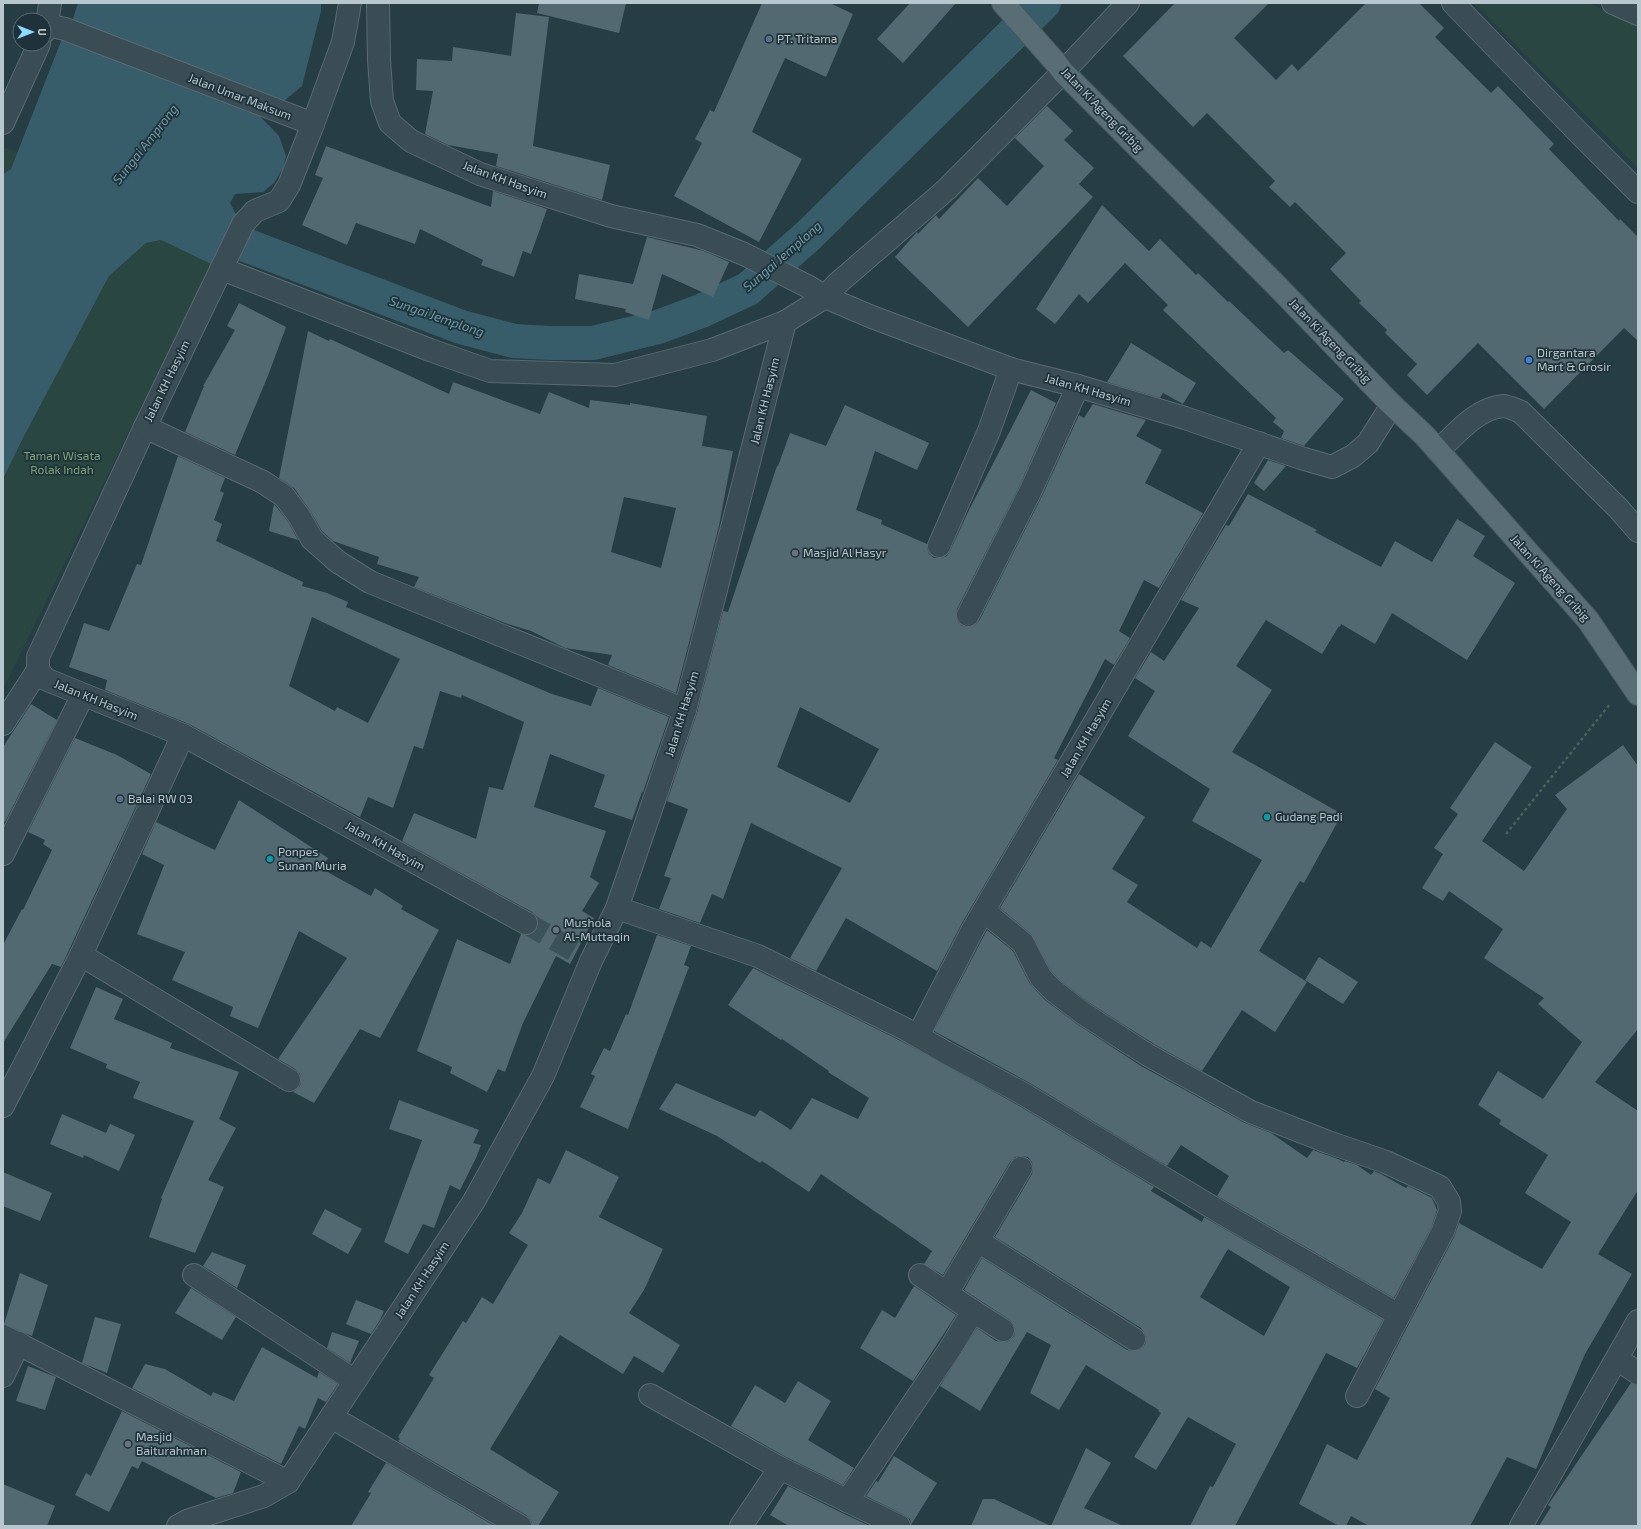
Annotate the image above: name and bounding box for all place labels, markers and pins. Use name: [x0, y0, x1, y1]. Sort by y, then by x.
place label: PT. Tritama: [777, 31, 837, 45]
marker: PT. Tritama: [764, 34, 774, 44]
place label: Dirgantara Mart & Grosir: [1537, 345, 1611, 373]
marker: Dirgantara Mart & Grosir: [1524, 355, 1534, 365]
place label: Masjid Al Hasyr: [803, 545, 887, 560]
marker: Masjid Al Hasyr: [790, 548, 800, 558]
place label: Balai RW 03: [128, 791, 193, 805]
marker: Balai RW 03: [115, 794, 125, 804]
place label: Gudang Padi: [1275, 809, 1343, 823]
marker: Gudang Padi: [1262, 812, 1272, 822]
place label: Ponpes Sunan Muria: [278, 844, 347, 872]
marker: Ponpes Sunan Muria: [265, 854, 275, 864]
place label: Mushola Al-Muttaqin: [564, 915, 630, 943]
marker: Mushola Al-Muttaqin: [551, 925, 561, 935]
place label: Masjid Baiturahman: [136, 1429, 207, 1457]
marker: Masjid Baiturahman: [123, 1439, 133, 1449]

